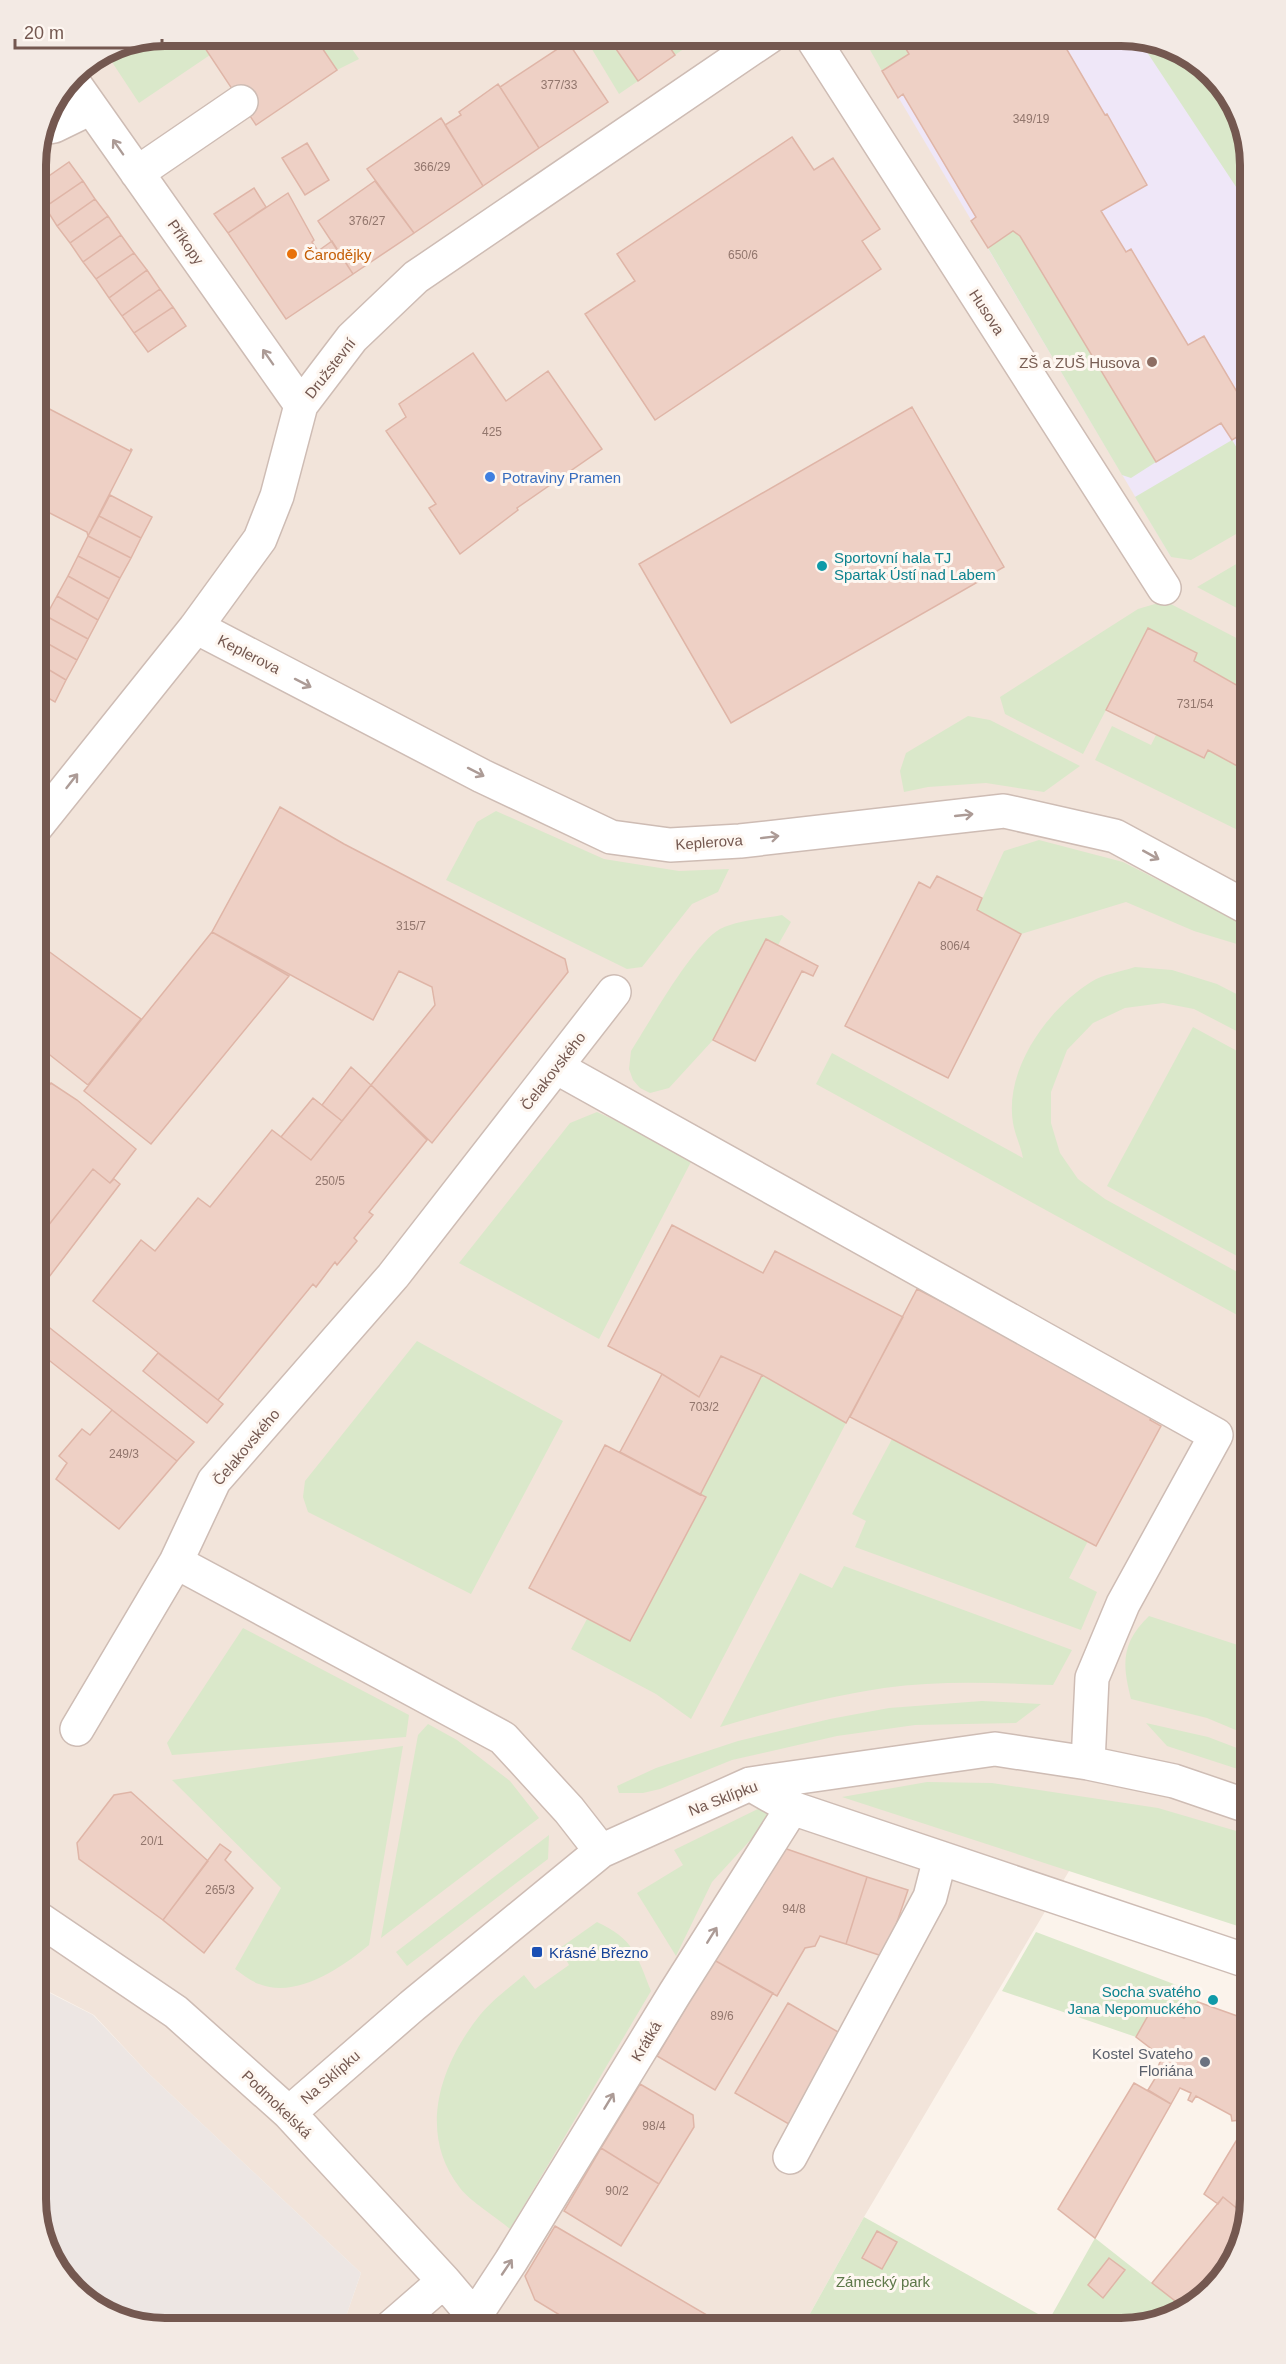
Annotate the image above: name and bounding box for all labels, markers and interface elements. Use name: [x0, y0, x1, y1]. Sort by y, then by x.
scale bar: [15, 12, 162, 50]
text: 20 m: [24, 23, 64, 43]
house number: 377/33: [541, 78, 578, 92]
house number: 349/19: [1013, 112, 1050, 126]
one-way arrow: [112, 139, 124, 155]
house number: 366/29: [414, 160, 451, 174]
house number: 376/27: [349, 214, 386, 228]
street label: Příkopy: [164, 216, 208, 268]
place label: Čarodějky: [304, 246, 372, 263]
marker: Čarodějky: [285, 247, 299, 261]
house number: 650/6: [728, 248, 758, 262]
street label: Husova: [966, 286, 1008, 339]
street label: Družstevní: [301, 334, 359, 401]
one-way arrow: [262, 350, 274, 366]
place label: ZŠ a ZUŠ Husova: [1019, 354, 1141, 371]
marker: ZŠ a ZUŠ Husova: [1145, 355, 1159, 369]
house number: 425: [482, 425, 502, 439]
place label: Potraviny Pramen: [502, 469, 621, 486]
marker: Potraviny Pramen: [483, 470, 497, 484]
place label: Sportovní hala TJ Spartak Ústí nad Labem: [834, 549, 996, 583]
marker: Sportovní hala TJ Spartak Ústí nad Labem: [815, 559, 829, 573]
street label: Keplerova: [215, 631, 284, 677]
one-way arrow: [294, 678, 312, 689]
house number: 731/54: [1177, 697, 1214, 711]
one-way arrow: [467, 767, 485, 779]
one-way arrow: [66, 773, 79, 789]
one-way arrow: [953, 809, 973, 820]
street label: Keplerova: [675, 831, 744, 853]
one-way arrow: [760, 831, 779, 842]
one-way arrow: [1142, 849, 1159, 861]
house number: 315/7: [396, 919, 426, 933]
house number: 806/4: [940, 939, 970, 953]
street label: Čelakovského: [517, 1029, 589, 1113]
house number: 250/5: [315, 1174, 345, 1188]
house number: 703/2: [689, 1400, 719, 1414]
street label: Čelakovského: [209, 1405, 283, 1489]
house number: 249/3: [109, 1447, 139, 1461]
street label: Na Sklípku: [686, 1777, 760, 1819]
house number: 20/1: [140, 1834, 164, 1848]
house number: 265/3: [205, 1883, 235, 1897]
house number: 94/8: [782, 1902, 806, 1916]
one-way arrow: [706, 1927, 718, 1944]
place label: Krásné Březno: [549, 1944, 648, 1961]
marker: Krásné Březno: [530, 1945, 544, 1959]
place label: Socha svatého Jana Nepomuckého: [1068, 1983, 1201, 2017]
marker: Socha svatého Jana Nepomuckého: [1206, 1993, 1220, 2007]
house number: 89/6: [710, 2009, 734, 2023]
street label: Krátká: [628, 2017, 665, 2064]
place label: Kostel Svateho Floriána: [1092, 2045, 1194, 2079]
street label: Na Sklípku: [297, 2047, 363, 2107]
marker: Kostel Svateho Floriána: [1198, 2055, 1212, 2069]
street label: Podmokelská: [239, 2067, 316, 2142]
one-way arrow: [604, 2093, 616, 2110]
house number: 98/4: [642, 2119, 666, 2133]
house number: 90/2: [605, 2184, 629, 2198]
one-way arrow: [502, 2259, 514, 2276]
park label: Zámecký park: [836, 2273, 931, 2290]

